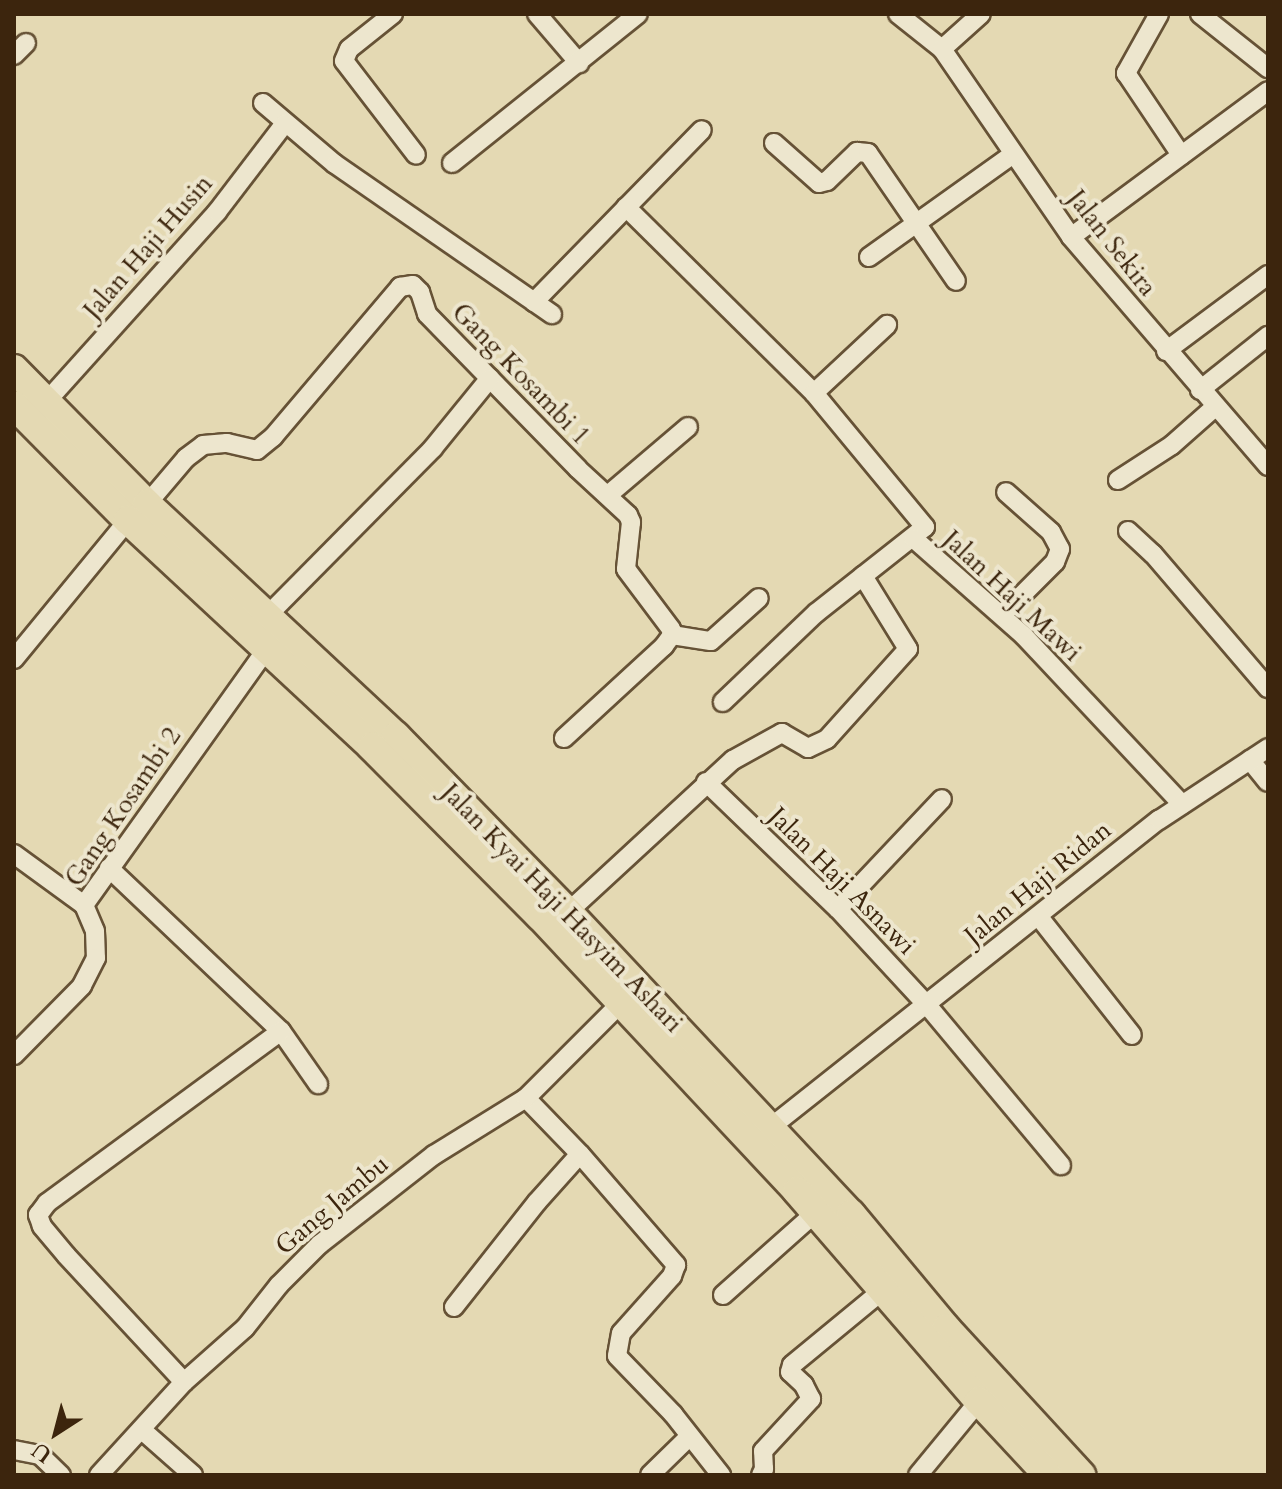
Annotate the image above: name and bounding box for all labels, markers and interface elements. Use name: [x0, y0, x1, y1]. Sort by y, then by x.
street label: Jalan Haji Husin: [77, 168, 219, 326]
street label: Jalan Sekira: [1061, 184, 1163, 302]
street label: Gang Kosambi 1: [446, 297, 596, 451]
street label: Jalan Haji Mawi: [936, 524, 1088, 668]
street label: Gang Kosambi 2: [58, 722, 188, 892]
street label: Jalan Kyai Haji Hasyim Ashari: [435, 777, 689, 1039]
street label: Jalan Haji Asnawi: [762, 801, 922, 961]
street label: Jalan Haji Ridan: [958, 814, 1118, 952]
street label: Gang Jambu: [269, 1149, 395, 1261]
north arrow: [16, 1393, 96, 1473]
text: U: [26, 1435, 58, 1470]

